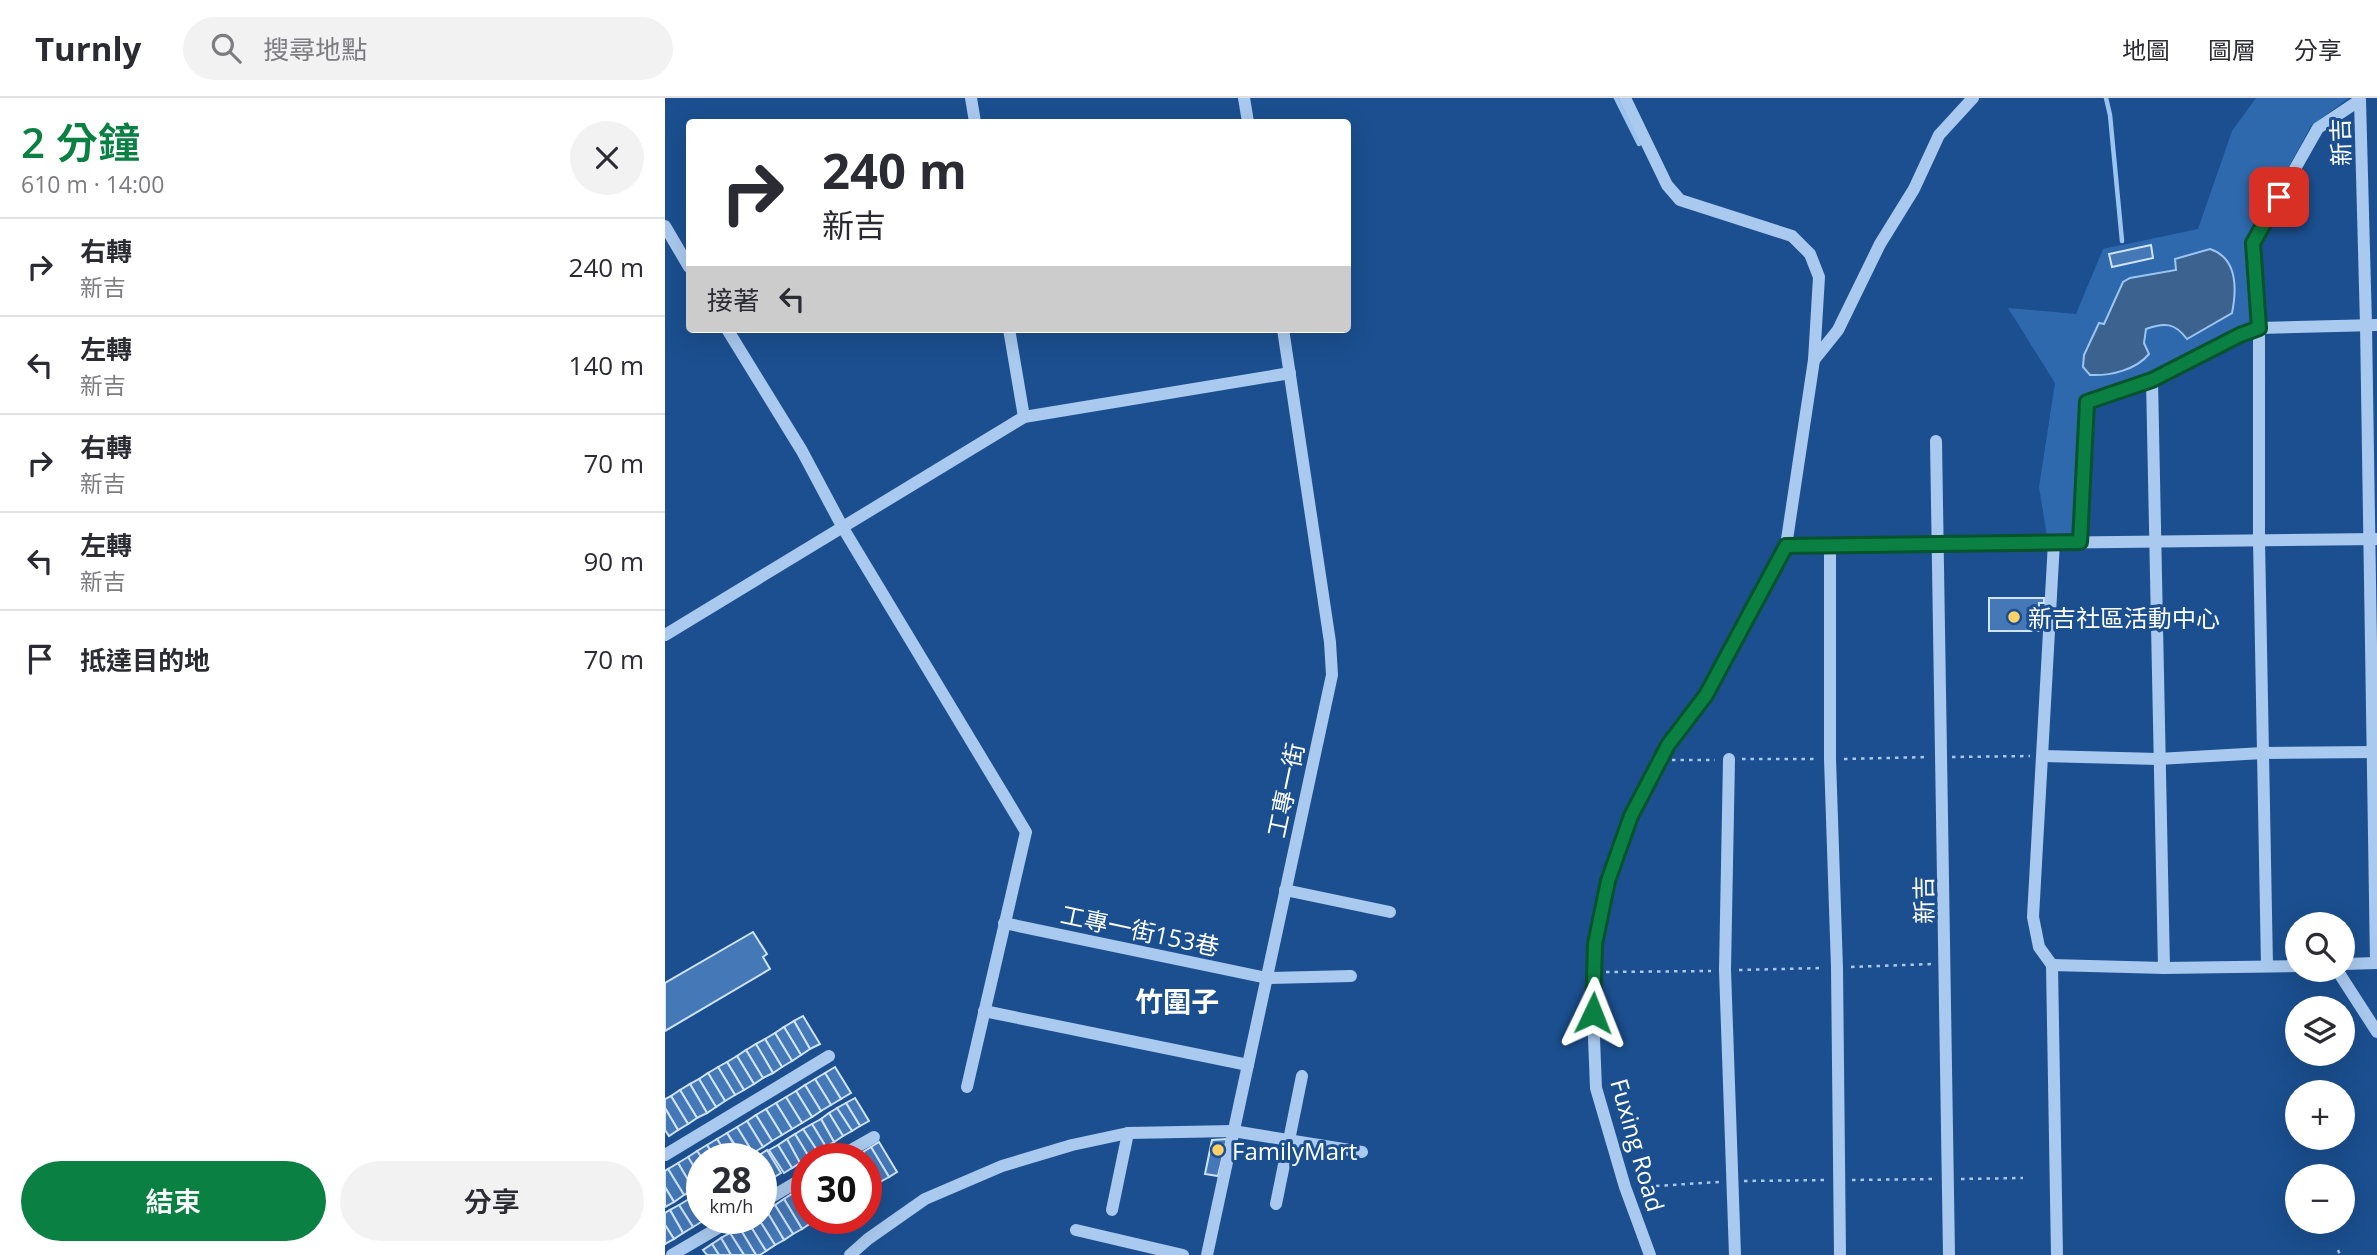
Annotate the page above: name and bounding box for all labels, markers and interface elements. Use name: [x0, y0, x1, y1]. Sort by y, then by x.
search box: [183, 17, 673, 80]
text: Turnly: [35, 26, 141, 71]
icon: search: [207, 29, 245, 67]
text: 搜尋地點: [263, 31, 367, 67]
text: 地圖: [2122, 33, 2170, 66]
text: 圖層: [2208, 33, 2256, 66]
text: 分享: [2294, 33, 2342, 66]
text: 2 分鐘: [21, 113, 140, 170]
street label: 新吉: [2323, 117, 2357, 167]
button: close: [570, 121, 644, 195]
text: 240 m: [822, 137, 967, 203]
icon: right: [707, 147, 798, 238]
pin: [2249, 167, 2309, 227]
text: 610 m · 14:00: [21, 168, 164, 200]
icon: arrive: [2260, 178, 2298, 216]
text: 新吉: [822, 203, 886, 246]
text: 右轉: [80, 233, 132, 269]
icon: right: [21, 248, 59, 286]
text: 240 m: [569, 249, 644, 285]
text: 新吉: [80, 271, 126, 303]
icon: left: [773, 280, 811, 318]
text: 接著: [707, 282, 759, 318]
text: 左轉: [80, 331, 132, 367]
icon: left: [21, 346, 59, 384]
text: 140 m: [569, 347, 644, 383]
text: 新吉: [80, 369, 126, 401]
text: 右轉: [80, 429, 132, 465]
icon: right: [21, 444, 59, 482]
text: 70 m: [583, 445, 644, 481]
text: 新吉: [80, 467, 126, 499]
text: 左轉: [80, 527, 132, 563]
icon: left: [21, 542, 59, 580]
text: 90 m: [583, 543, 644, 579]
text: 新吉: [80, 565, 126, 597]
place label: 新吉社區活動中心: [2028, 601, 2220, 634]
marker: 新吉社區活動中心: [2006, 609, 2022, 625]
icon: arrive: [21, 640, 59, 678]
text: 70 m: [583, 641, 644, 677]
text: 抵達目的地: [80, 642, 210, 678]
street label: 工專一街: [1259, 740, 1311, 840]
street label: 新吉: [1906, 876, 1940, 924]
street label: 工專一街153巷: [1058, 897, 1222, 963]
map controls: [2285, 912, 2355, 1234]
button: search: [2285, 912, 2355, 982]
position arrow: [1556, 976, 1630, 1050]
district label: 竹圍子: [1135, 982, 1219, 1020]
button: layers: [2285, 996, 2355, 1066]
street label: Fuxing Road: [1603, 1075, 1673, 1215]
button: +: [2285, 1080, 2355, 1150]
place label: FamilyMart: [1232, 1134, 1357, 1167]
marker: FamilyMart: [1210, 1142, 1226, 1158]
speed limit sign: 30: [791, 1143, 882, 1234]
text: 28: [711, 1156, 752, 1203]
button: 結束: [21, 1161, 326, 1241]
button: 分享: [340, 1161, 644, 1241]
button: −: [2285, 1164, 2355, 1234]
text: km/h: [710, 1194, 753, 1218]

